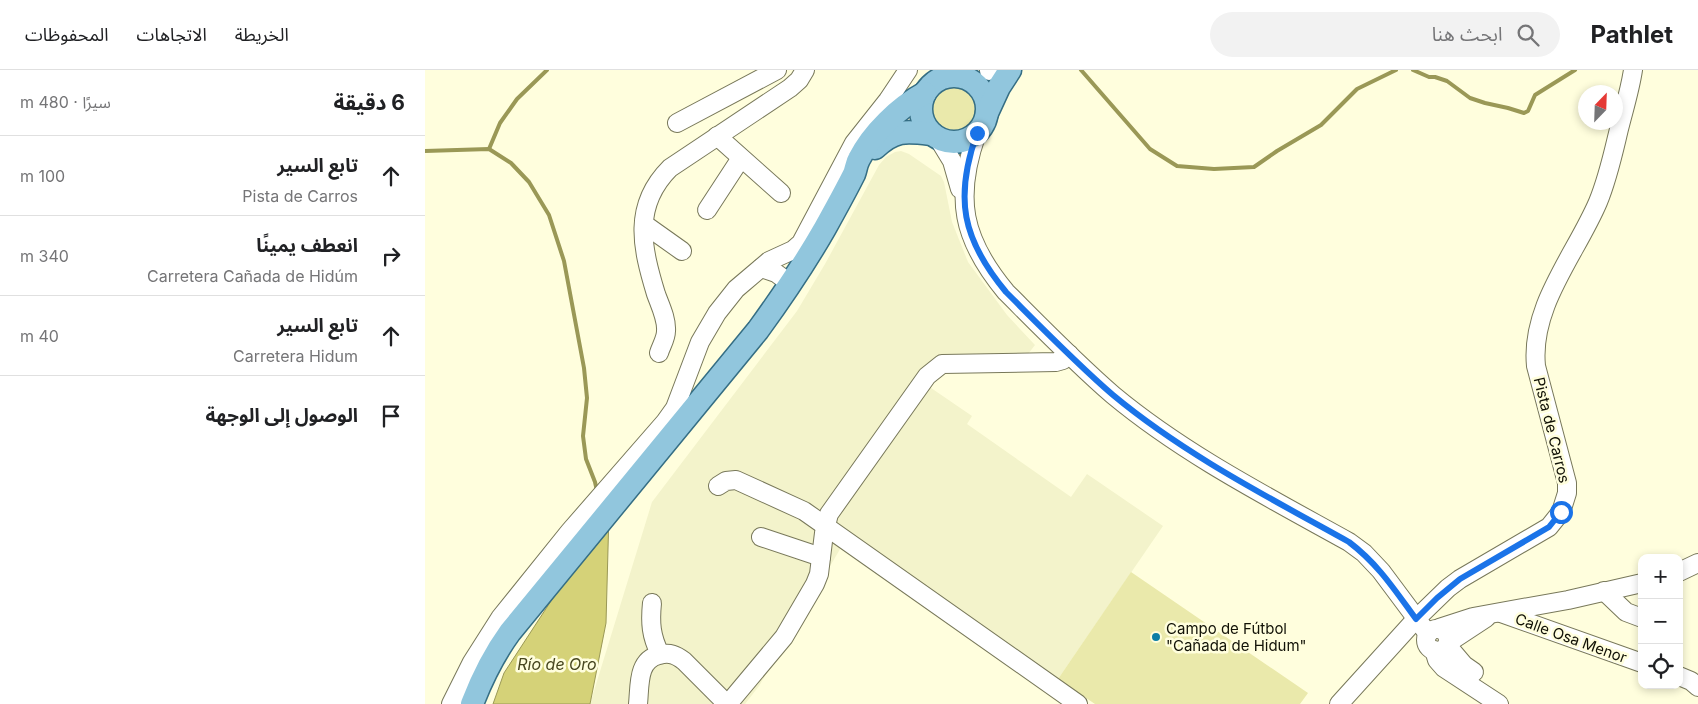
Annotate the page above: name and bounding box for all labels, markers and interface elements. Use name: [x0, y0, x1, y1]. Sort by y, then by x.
search box: [1210, 12, 1560, 57]
text: Pathlet: [1590, 20, 1673, 49]
icon: search: [1514, 21, 1542, 49]
text: ابحث هنا: [1432, 23, 1502, 46]
text: المحفوظات: [25, 24, 109, 45]
text: الاتجاهات: [137, 24, 207, 45]
text: الخريطة: [235, 24, 289, 45]
north arrow: [1578, 85, 1623, 130]
text: 6 دقيقة: [334, 90, 405, 115]
text: سيرًا · 480 m: [20, 92, 111, 112]
route end: [966, 122, 989, 145]
text: تابع السير: [277, 154, 358, 177]
icon: ahead: [377, 162, 405, 190]
text: 100 m: [20, 166, 65, 186]
text: Pista de Carros: [242, 186, 358, 206]
text: انعطف يمينًا: [256, 234, 358, 257]
icon: right: [377, 242, 405, 270]
text: 340 m: [20, 246, 69, 266]
text: Carretera Cañada de Hidúm: [147, 266, 358, 286]
text: تابع السير: [277, 314, 358, 337]
icon: ahead: [377, 322, 405, 350]
text: 40 m: [20, 326, 59, 346]
text: Carretera Hidum: [233, 346, 358, 366]
street label: Pista de Carros: [1530, 375, 1574, 485]
icon: arrive: [377, 402, 405, 430]
text: الوصول إلى الوجهة: [206, 404, 358, 427]
route start: [1550, 501, 1573, 524]
map controls: [1638, 554, 1683, 689]
button: +: [1638, 554, 1683, 599]
button: −: [1638, 599, 1683, 644]
street label: Calle Osa Menor: [1513, 609, 1630, 667]
place label: Campo de Fútbol "Cañada de Hidum": [1166, 619, 1307, 655]
marker: Campo de Fútbol "Cañada de Hidum": [1150, 631, 1162, 643]
button: locate: [1638, 644, 1683, 689]
water label: Río de Oro: [517, 654, 597, 674]

